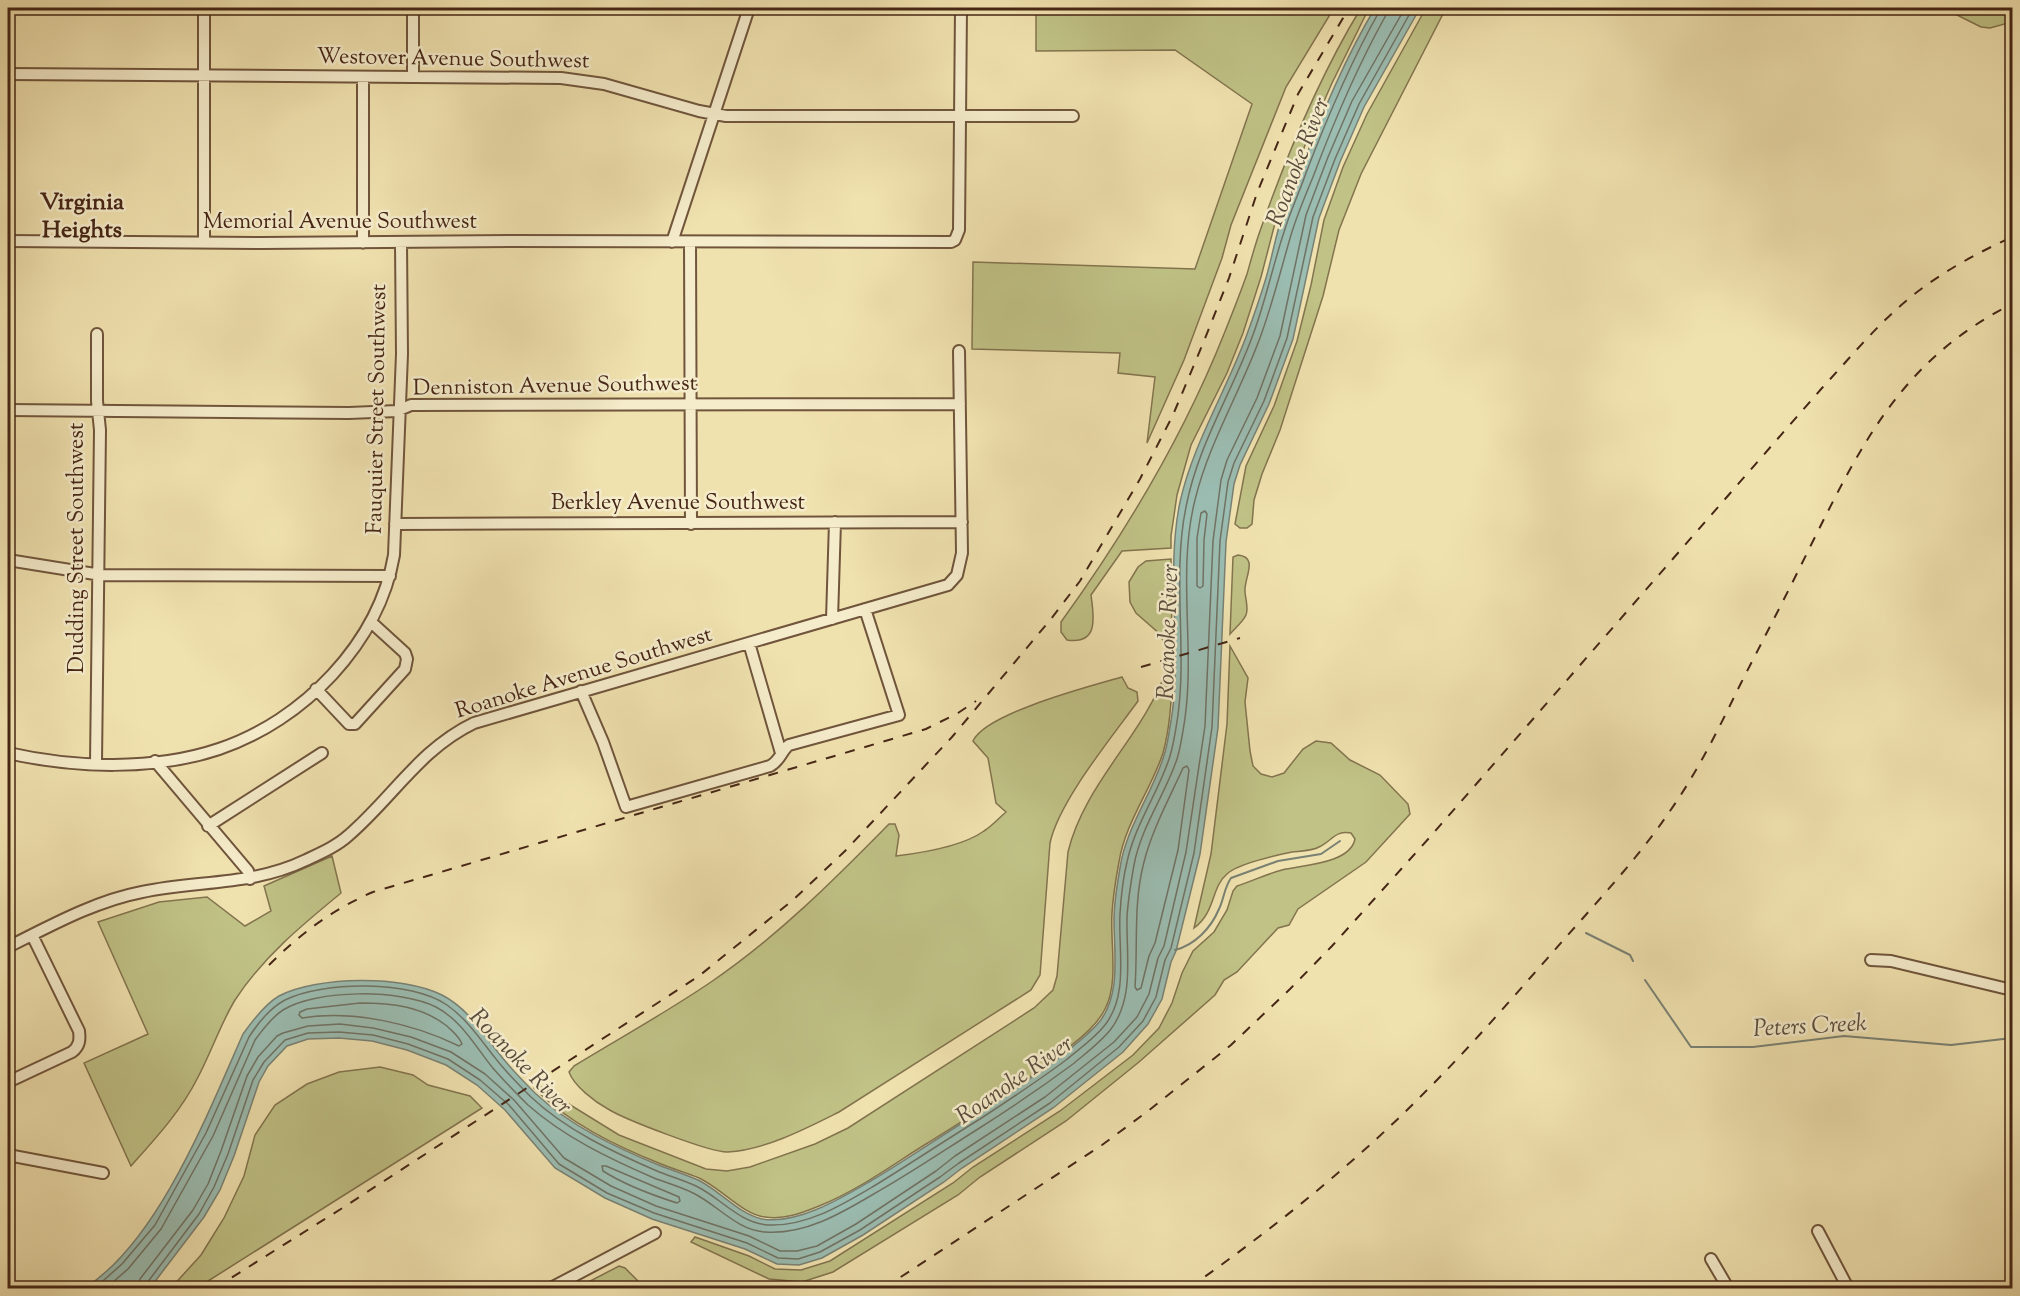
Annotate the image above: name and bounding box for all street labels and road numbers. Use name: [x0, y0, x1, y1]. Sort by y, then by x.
street label: Westover Avenue Southwest: [316, 42, 590, 78]
street label: Memorial Avenue Southwest: [203, 207, 478, 239]
street label: Fauquier Street Southwest: [360, 283, 396, 534]
street label: Denniston Avenue Southwest: [413, 369, 698, 405]
street label: Dudding Street Southwest: [62, 422, 94, 673]
street label: Berkley Avenue Southwest: [551, 488, 806, 520]
street label: Roanoke Avenue Southwest: [452, 620, 717, 728]

